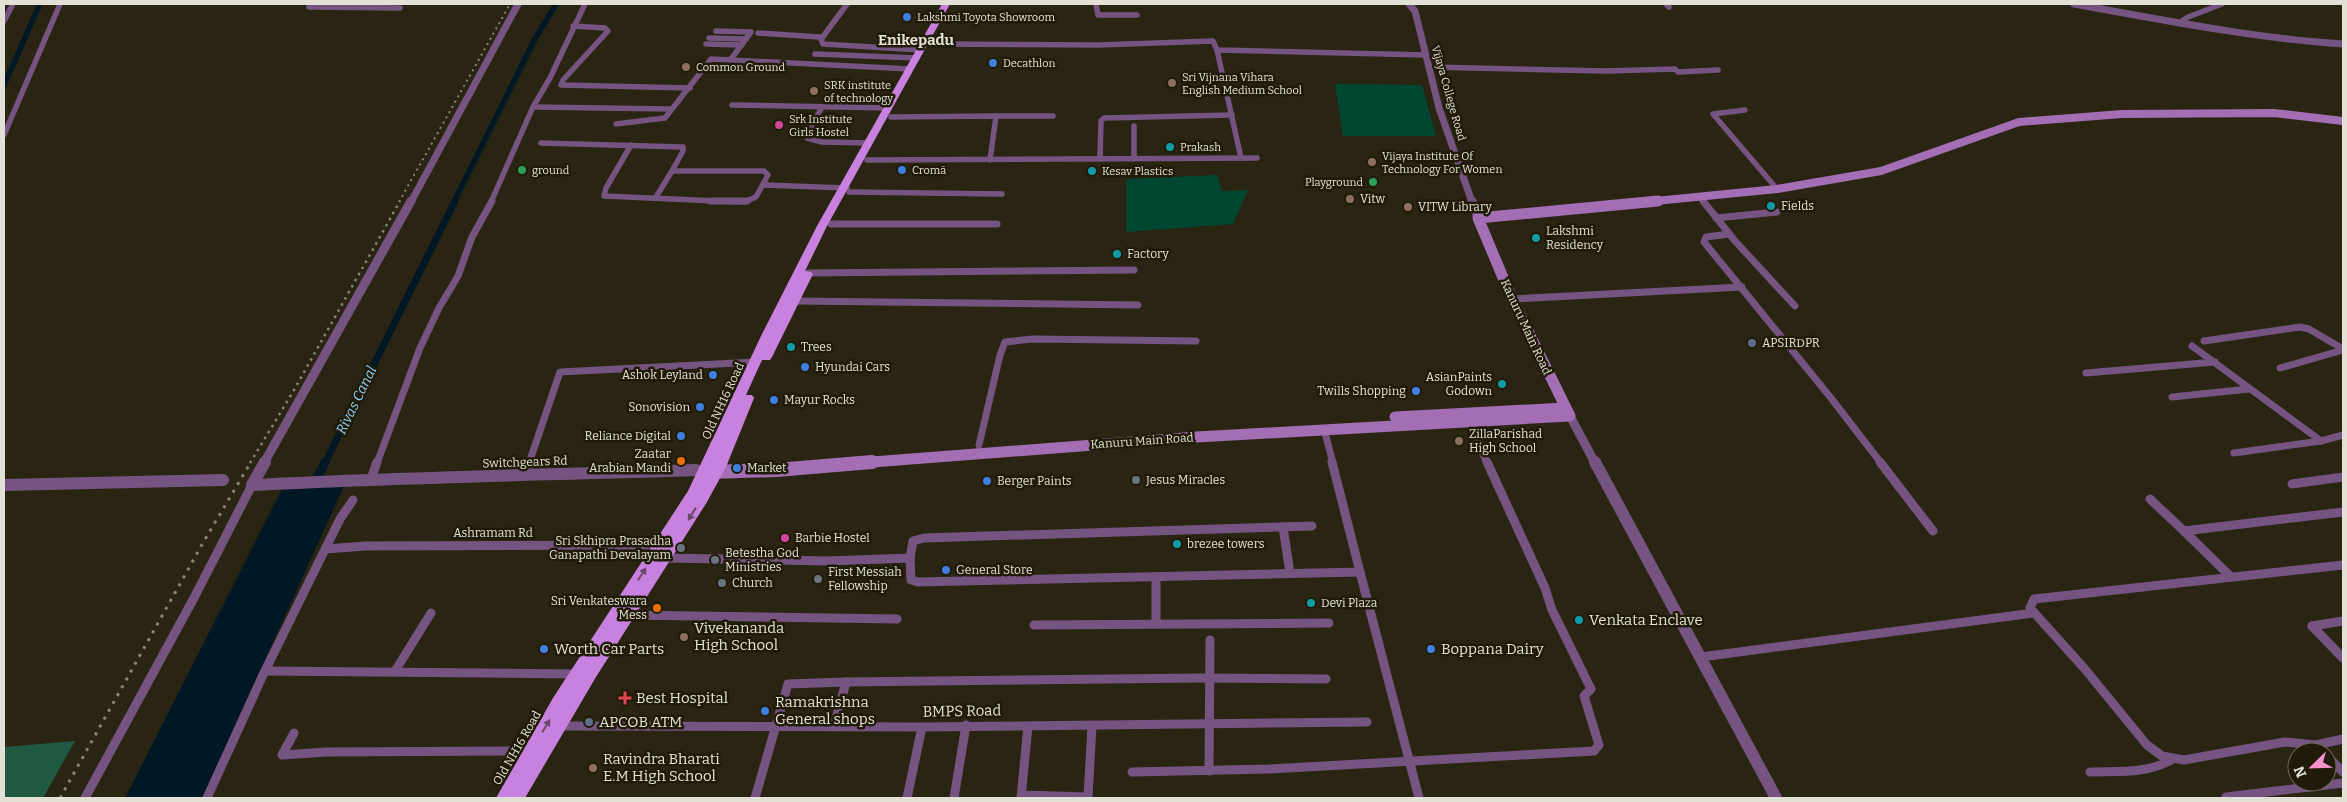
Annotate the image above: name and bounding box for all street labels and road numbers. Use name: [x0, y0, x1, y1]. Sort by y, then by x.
street label: Vijaya College Road: [1429, 44, 1468, 143]
street label: Kanuru Main Road: [1498, 277, 1554, 377]
street label: Old NH16 Road: [699, 360, 747, 442]
street label: Kanuru Main Road: [1090, 430, 1194, 452]
street label: Switchgears Rd: [482, 454, 568, 470]
street label: Ashramam Rd: [453, 526, 533, 540]
street label: BMPS Road: [923, 701, 1002, 721]
street label: Old NH16 Road: [490, 708, 544, 788]

